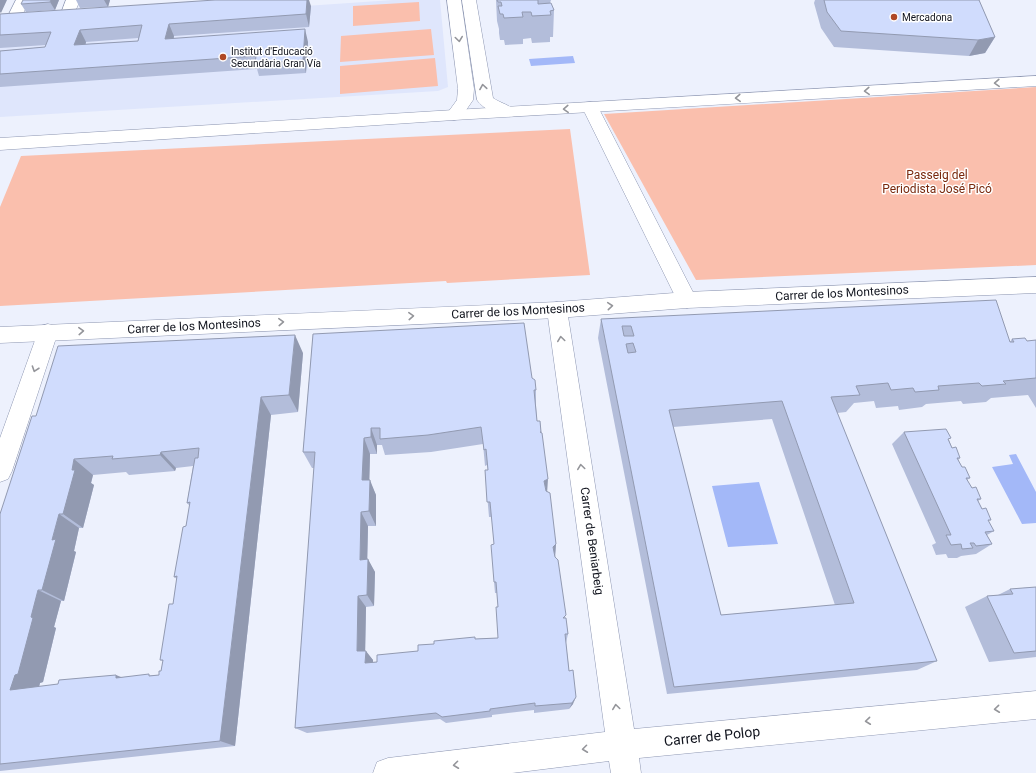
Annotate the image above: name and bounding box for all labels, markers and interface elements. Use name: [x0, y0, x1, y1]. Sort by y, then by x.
marker: Mercadona: [889, 12, 899, 22]
place label: Mercadona: [902, 12, 952, 23]
one-way arrow: [454, 36, 463, 42]
place label: Institut d'Educació Secundària Gran Vía: [231, 46, 321, 69]
marker: Institut d'Educació Secundària Gran Vía: [218, 52, 228, 62]
one-way arrow: [994, 79, 1000, 87]
one-way arrow: [479, 84, 487, 90]
one-way arrow: [864, 86, 870, 95]
one-way arrow: [735, 94, 741, 103]
one-way arrow: [563, 104, 569, 113]
park label: Passeig del Periodista José Picó: [882, 168, 992, 196]
street label: Carrer de los Montesinos: [775, 283, 909, 303]
street label: Carrer de los Montesinos: [451, 301, 585, 321]
one-way arrow: [607, 301, 613, 310]
one-way arrow: [408, 312, 414, 321]
street label: Carrer de los Montesinos: [127, 316, 261, 336]
one-way arrow: [278, 318, 284, 326]
one-way arrow: [78, 327, 84, 335]
one-way arrow: [557, 336, 566, 342]
one-way arrow: [31, 366, 40, 373]
one-way arrow: [577, 464, 586, 471]
street label: Carrer de Beniarbeig: [578, 486, 606, 596]
one-way arrow: [612, 704, 621, 710]
one-way arrow: [994, 704, 1000, 713]
one-way arrow: [865, 717, 871, 726]
street label: Carrer de Polop: [663, 723, 761, 749]
one-way arrow: [582, 745, 588, 754]
one-way arrow: [453, 760, 459, 769]

